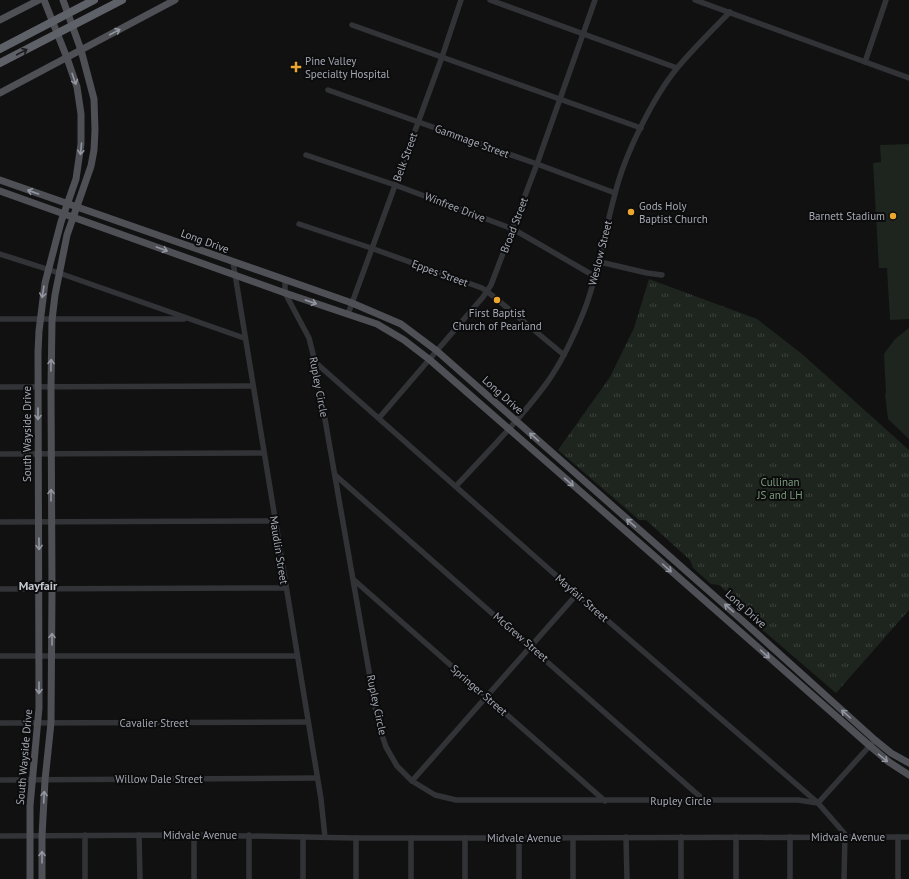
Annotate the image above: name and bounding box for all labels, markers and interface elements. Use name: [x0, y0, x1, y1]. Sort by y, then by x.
one-way arrow: [109, 28, 121, 35]
one-way arrow: [15, 48, 27, 55]
place label: Pine Valley Specialty Hospital: [305, 54, 390, 81]
marker: Pine Valley Specialty Hospital: [290, 61, 302, 73]
one-way arrow: [71, 73, 79, 85]
street label: Gammage Street: [433, 121, 511, 161]
street label: Belk Street: [390, 130, 420, 183]
one-way arrow: [77, 142, 84, 155]
one-way arrow: [27, 188, 40, 195]
street label: Winfree Drive: [423, 189, 488, 225]
street label: Broad Street: [497, 195, 531, 255]
place label: Gods Holy Baptist Church: [639, 199, 708, 226]
marker: Gods Holy Baptist Church: [626, 207, 636, 217]
place label: Barnett Stadium: [809, 209, 885, 223]
marker: Barnett Stadium: [888, 211, 898, 221]
street label: Weslow Street: [585, 219, 615, 287]
street label: Long Drive: [179, 226, 231, 256]
one-way arrow: [155, 245, 167, 253]
street label: Eppes Street: [410, 256, 470, 290]
one-way arrow: [39, 285, 47, 298]
marker: First Baptist Church of Pearland: [492, 295, 502, 305]
one-way arrow: [304, 298, 316, 306]
place label: First Baptist Church of Pearland: [452, 306, 542, 333]
street label: Rupley Circle: [306, 356, 332, 419]
one-way arrow: [47, 359, 55, 372]
street label: Long Drive: [480, 373, 527, 417]
street label: South Wayside Drive: [20, 386, 34, 482]
one-way arrow: [34, 407, 42, 420]
one-way arrow: [528, 432, 539, 441]
park label: Cullinan JS and LH: [756, 475, 803, 502]
one-way arrow: [564, 477, 574, 486]
one-way arrow: [47, 489, 55, 502]
street label: Maudlin Street: [267, 515, 291, 586]
one-way arrow: [626, 518, 637, 527]
one-way arrow: [35, 537, 43, 550]
one-way arrow: [662, 563, 673, 572]
street label: Mayfair Street: [553, 571, 612, 625]
district label: Mayfair: [19, 578, 58, 593]
street label: Long Drive: [723, 587, 770, 631]
one-way arrow: [724, 604, 734, 613]
street label: McGrew Street: [491, 609, 552, 665]
one-way arrow: [48, 633, 56, 646]
one-way arrow: [760, 649, 770, 658]
street label: Springer Street: [448, 662, 510, 719]
street label: Rupley Circle: [364, 674, 390, 737]
one-way arrow: [35, 681, 43, 694]
street label: South Wayside Drive: [13, 708, 35, 805]
one-way arrow: [842, 710, 852, 719]
street label: Cavalier Street: [120, 716, 189, 730]
one-way arrow: [878, 754, 889, 763]
street label: Willow Dale Street: [115, 772, 203, 786]
one-way arrow: [41, 791, 48, 804]
street label: Rupley Circle: [650, 794, 712, 808]
street label: Midvale Avenue: [163, 828, 237, 842]
street label: Midvale Avenue: [811, 830, 885, 844]
street label: Midvale Avenue: [487, 831, 561, 845]
one-way arrow: [38, 851, 46, 864]

